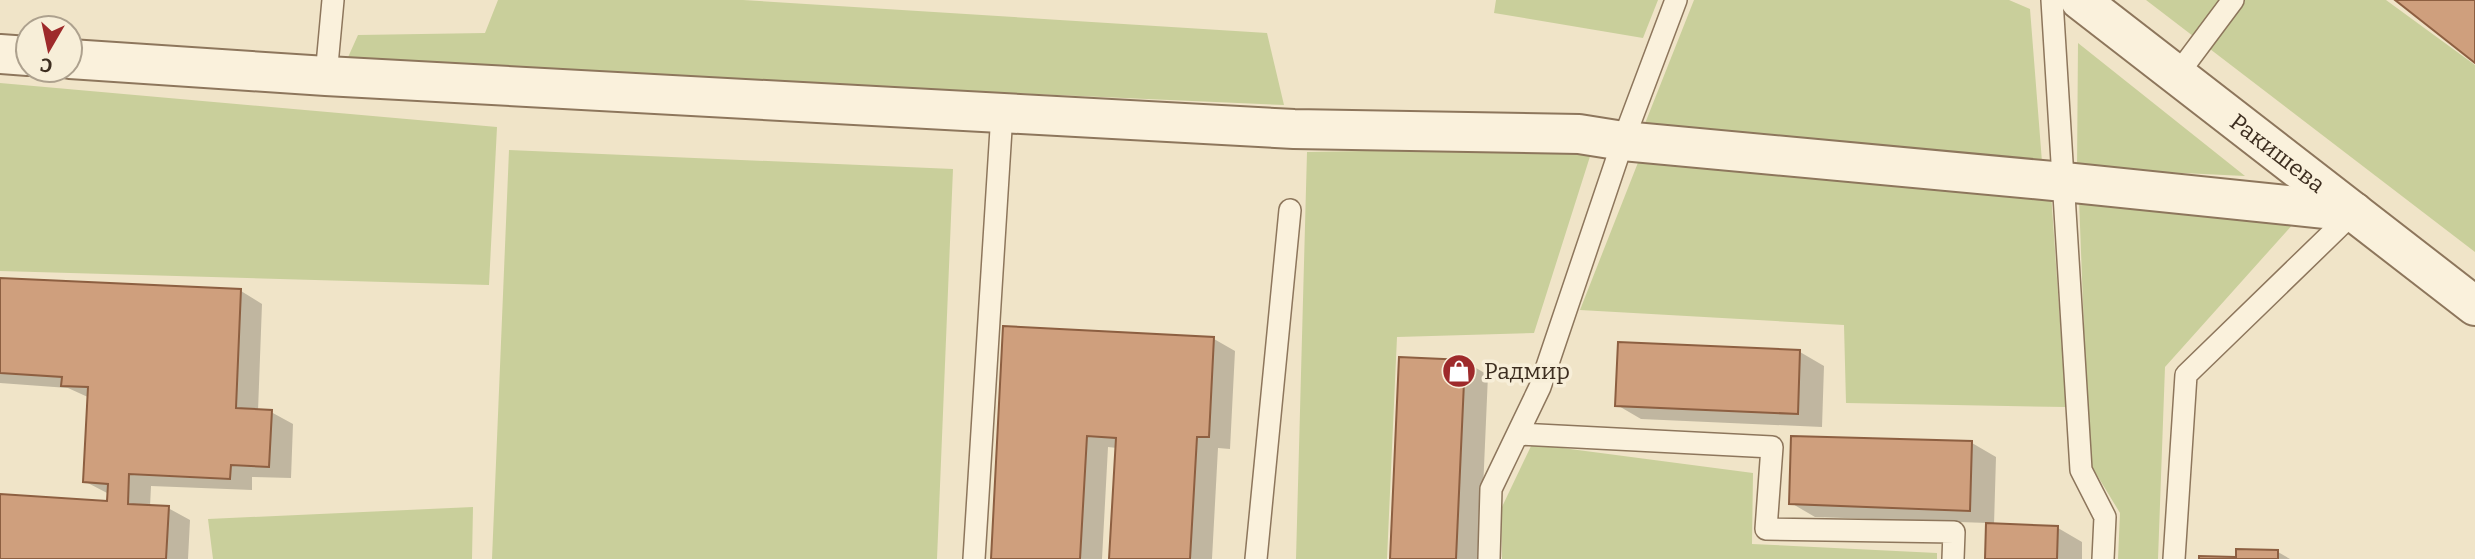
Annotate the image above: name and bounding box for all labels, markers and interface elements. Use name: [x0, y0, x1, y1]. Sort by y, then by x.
north arrow: [14, 14, 84, 84]
text: С: [39, 53, 54, 78]
street label: Ракишева: [2225, 108, 2331, 199]
shop icon: Радмир: [1440, 352, 1478, 390]
place label: Радмир: [1484, 357, 1570, 385]

